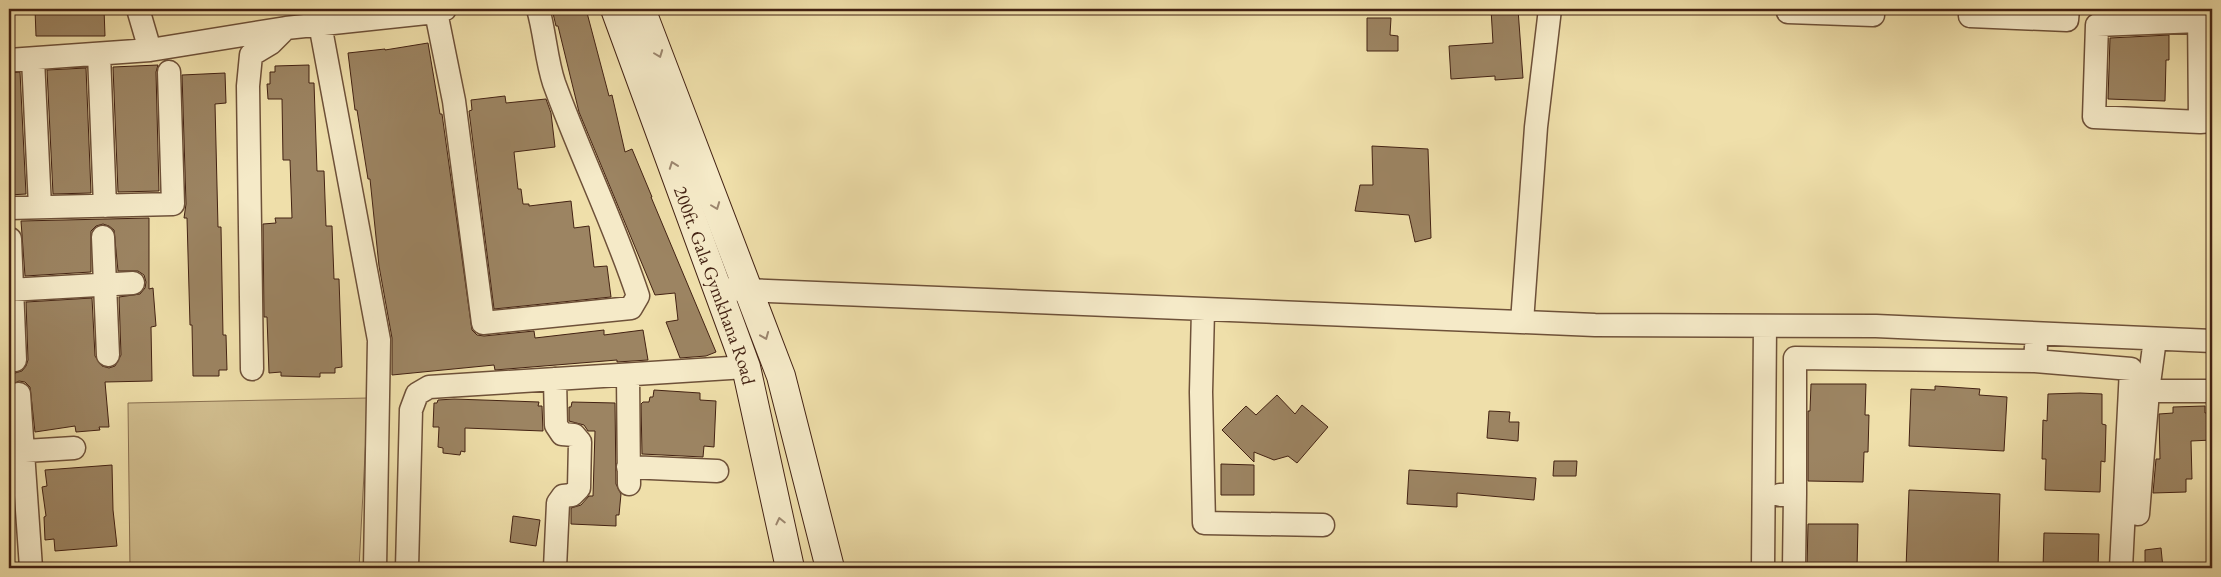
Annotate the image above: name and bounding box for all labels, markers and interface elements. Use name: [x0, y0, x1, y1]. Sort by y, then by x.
one-way arrow: [653, 50, 663, 58]
one-way arrow: [669, 161, 679, 169]
street label: 200ft. Gala Gymkhana Road: [668, 182, 762, 387]
one-way arrow: [710, 202, 720, 210]
one-way arrow: [760, 331, 770, 339]
one-way arrow: [775, 516, 786, 525]

